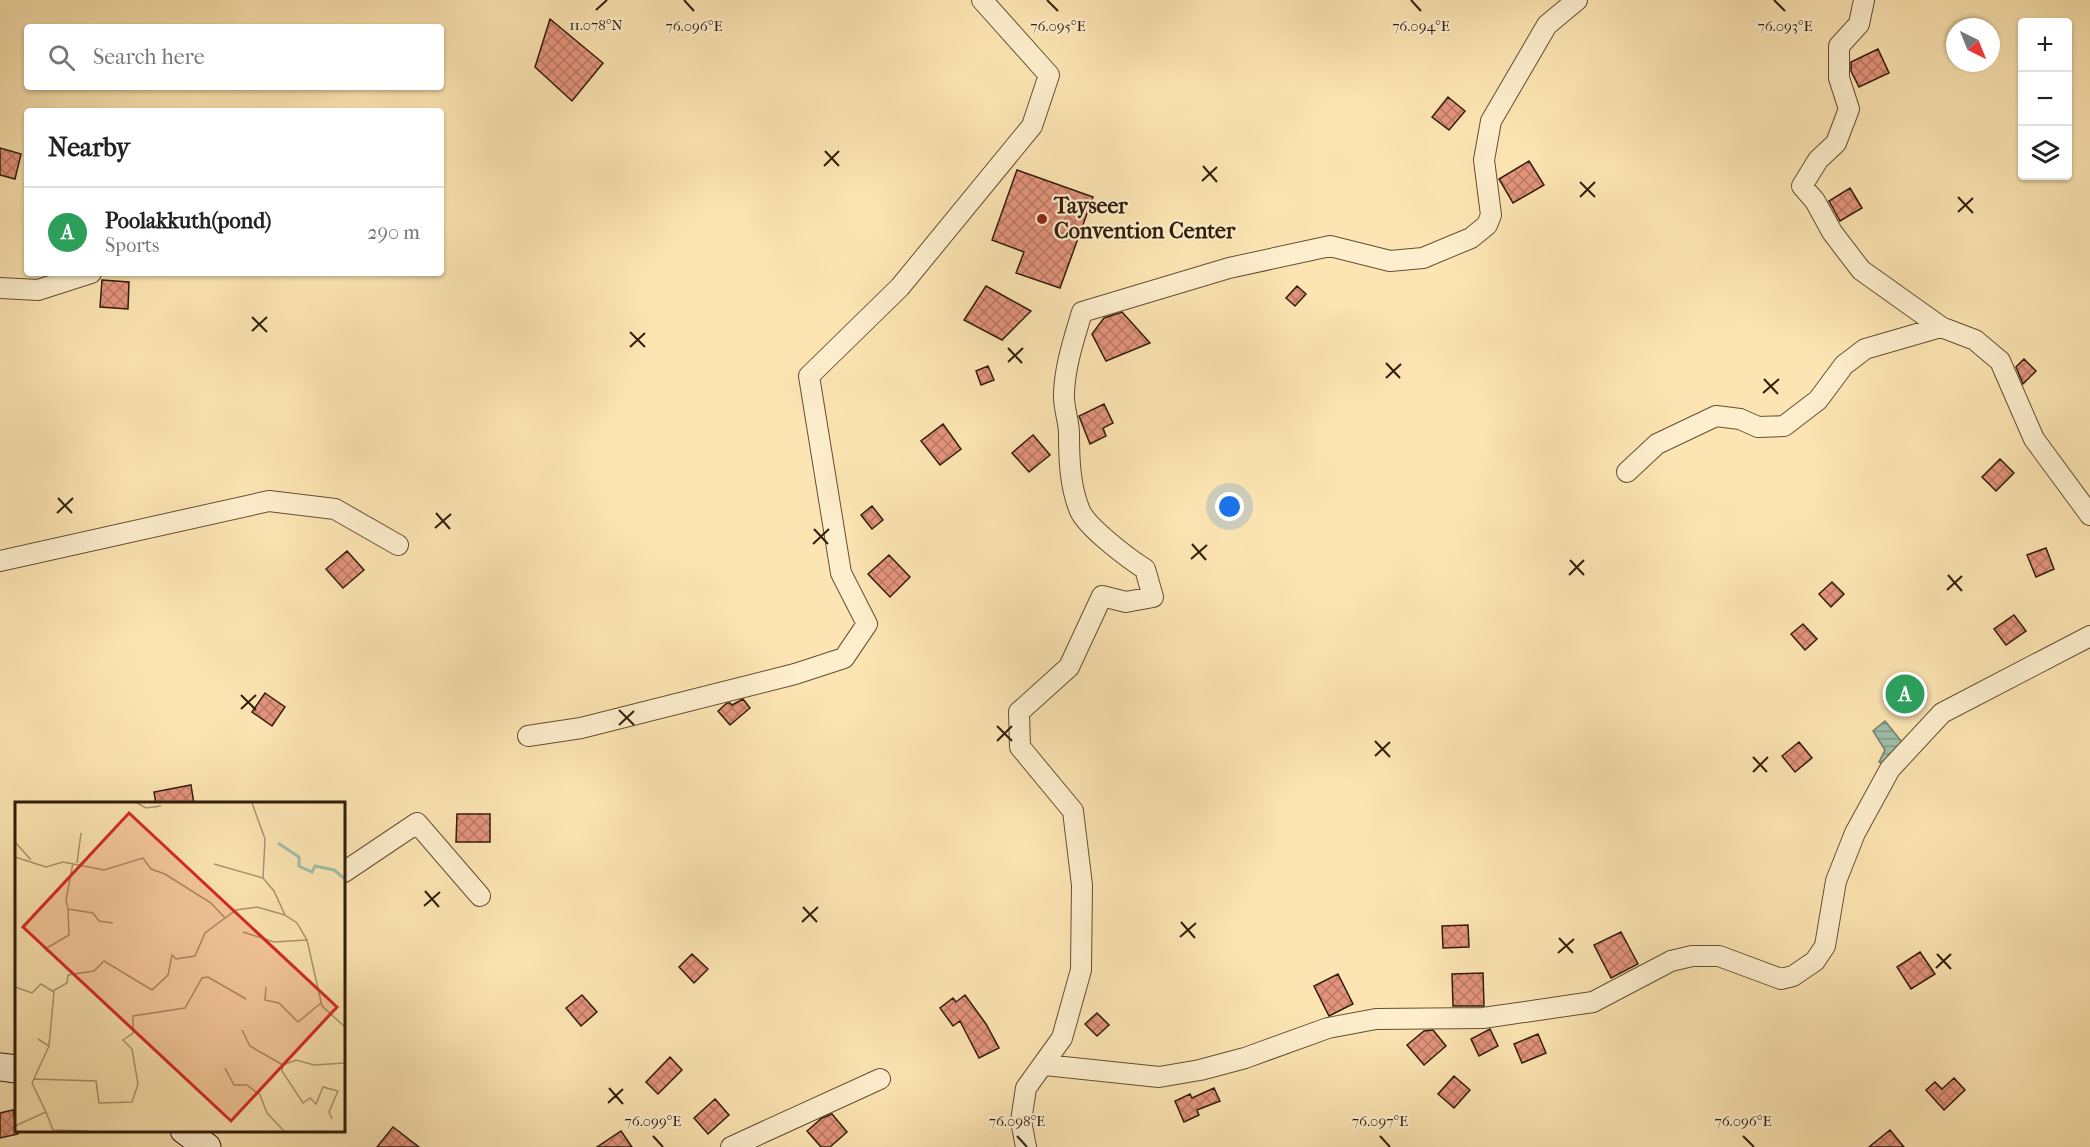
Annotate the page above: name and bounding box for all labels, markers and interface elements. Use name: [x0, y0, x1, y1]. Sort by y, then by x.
text: 11.078°N: [569, 16, 623, 34]
text: 76.096°E: [665, 17, 723, 35]
text: 76.095°E: [1030, 17, 1086, 35]
text: 76.094°E: [1392, 17, 1450, 35]
text: 76.093°E: [1757, 17, 1813, 35]
north arrow: [1946, 18, 2000, 72]
map controls: [2018, 18, 2072, 180]
button: +: [2018, 18, 2072, 72]
search box: [24, 24, 444, 90]
icon: search: [45, 41, 78, 74]
text: Search here: [93, 44, 205, 70]
button: −: [2018, 72, 2072, 126]
button: layers: [2018, 126, 2072, 180]
text: Nearby: [48, 132, 130, 163]
place label: Tayseer Convention Center: [1053, 193, 1236, 244]
text: Poolakkuth(pond): [105, 208, 271, 234]
marker: Tayseer Convention Center: [1035, 212, 1049, 226]
text: A: [61, 221, 74, 244]
text: 290 m: [367, 221, 420, 244]
text: Sports: [105, 234, 159, 257]
your location: [1215, 492, 1244, 521]
pin: A: [1886, 672, 1924, 716]
inset map: [15, 802, 345, 1132]
text: 76.099°E: [625, 1112, 681, 1130]
text: 76.098°E: [989, 1112, 1045, 1130]
text: 76.097°E: [1352, 1112, 1408, 1130]
text: 76.096°E: [1714, 1112, 1772, 1130]

